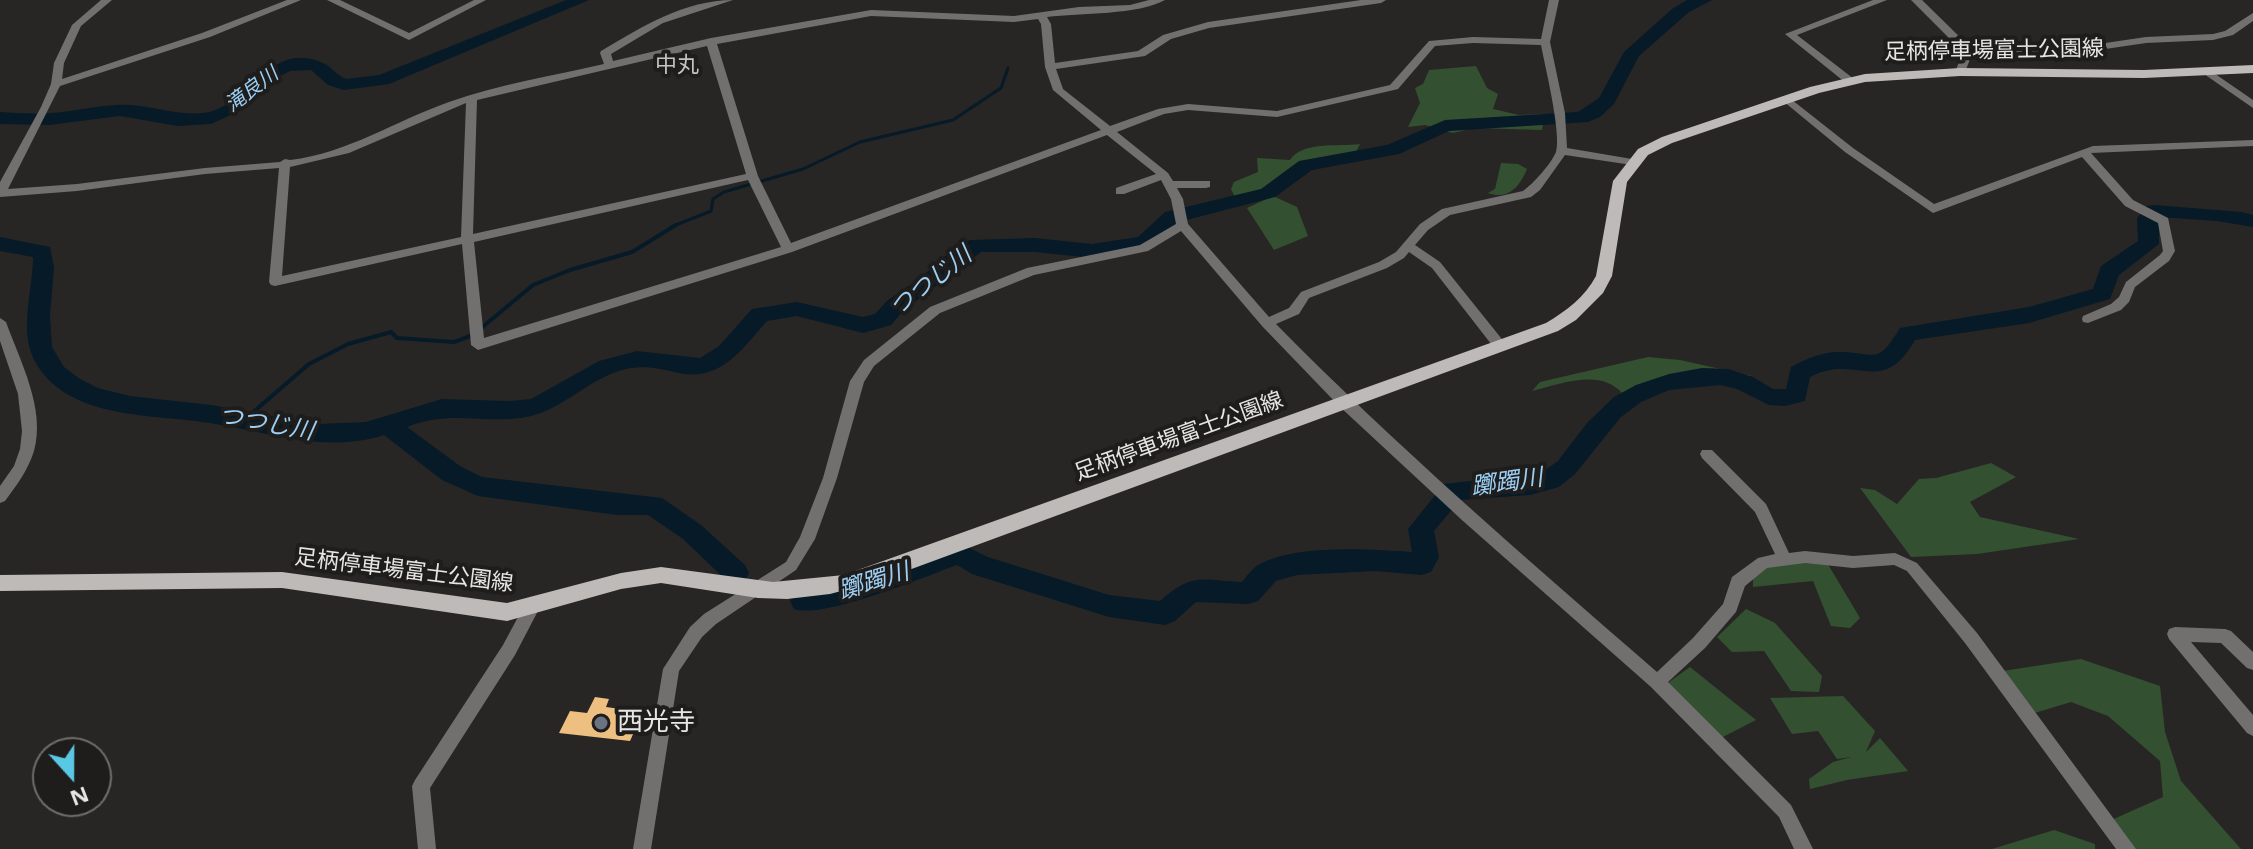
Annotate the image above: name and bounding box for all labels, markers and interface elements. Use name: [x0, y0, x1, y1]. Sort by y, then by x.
street label: 足柄停車場富士公園線: [1884, 36, 2104, 66]
district label: 中丸: [655, 53, 699, 79]
water label: 滝良川: [221, 62, 283, 118]
water label: つつじ川: [884, 241, 978, 323]
street label: 足柄停車場富士公園線: [1071, 387, 1287, 487]
water label: つつじ川: [216, 401, 316, 447]
water label: 躑躅川: [1469, 464, 1545, 502]
street label: 足柄停車場富士公園線: [293, 544, 515, 598]
water label: 躑躅川: [835, 558, 913, 606]
place label: 西光寺: [617, 707, 695, 739]
marker: 西光寺: [592, 714, 610, 732]
north arrow: [32, 737, 112, 817]
text: N: [66, 780, 94, 815]

